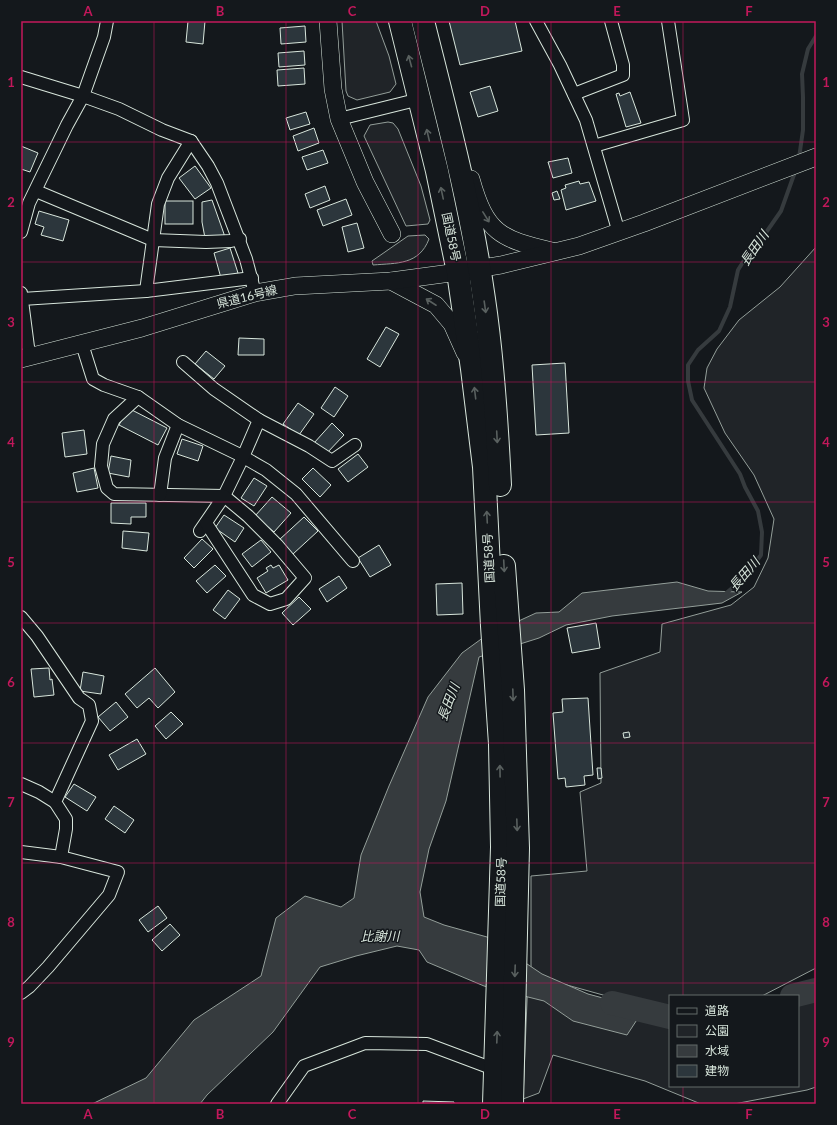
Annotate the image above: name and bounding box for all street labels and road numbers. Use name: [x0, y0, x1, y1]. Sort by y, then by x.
street label: 国道58号: [439, 211, 464, 263]
street label: 県道16号線: [215, 282, 279, 311]
street label: 国道58号: [480, 533, 497, 583]
street label: 国道58号: [492, 857, 509, 907]

